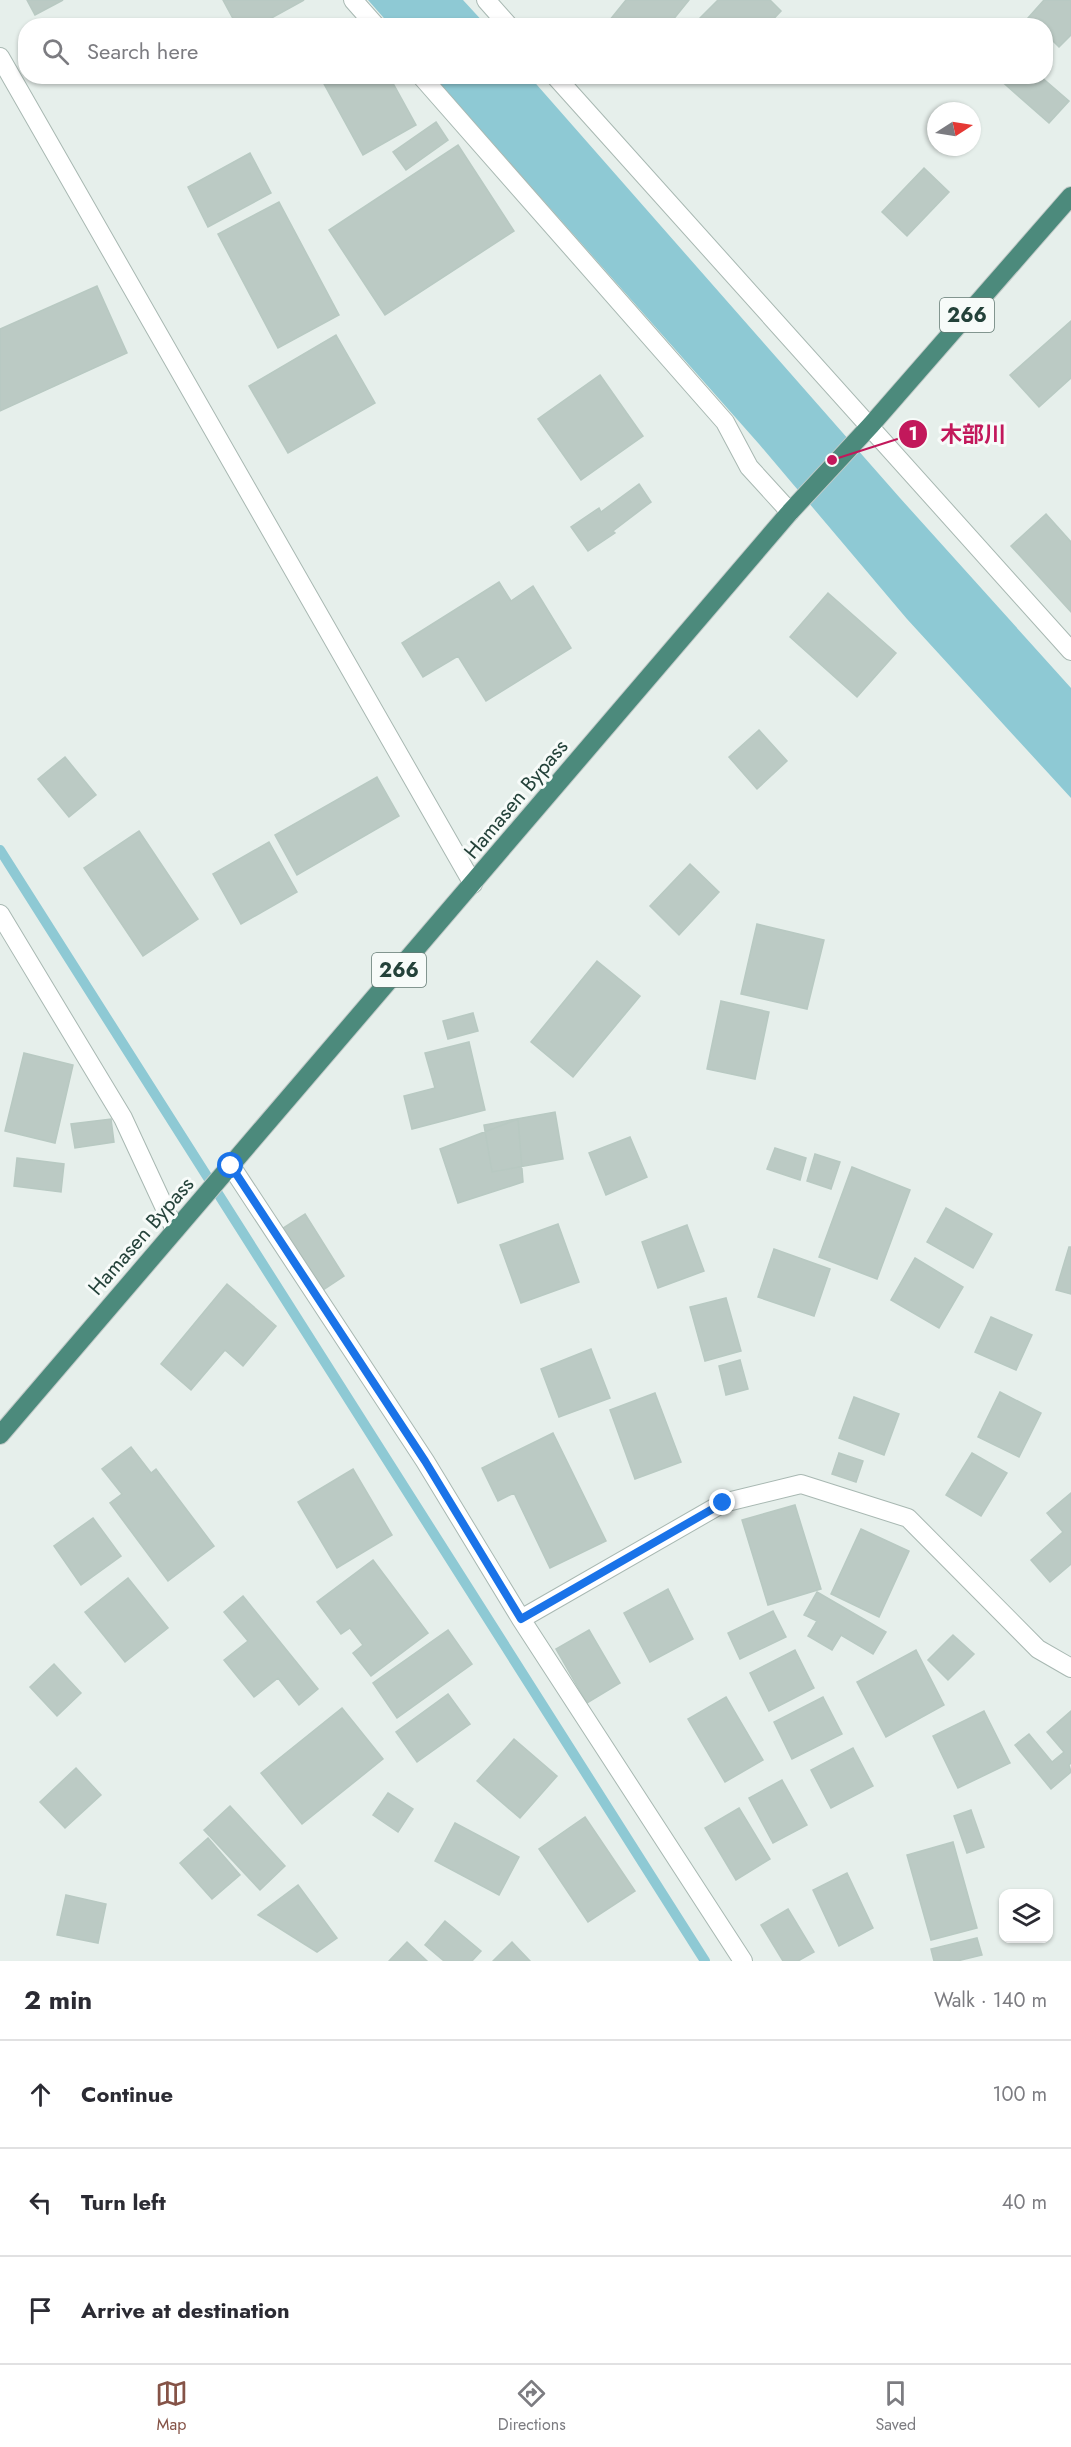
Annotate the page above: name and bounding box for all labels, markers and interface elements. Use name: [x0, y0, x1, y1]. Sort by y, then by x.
search box: [18, 18, 1053, 84]
icon: search: [39, 35, 72, 68]
text: Search here: [87, 35, 198, 67]
north arrow: [927, 102, 981, 156]
road number: 266: [940, 298, 994, 332]
callout: 木部川: [898, 414, 1018, 454]
text: 木部川: [940, 418, 1006, 450]
text: 1: [908, 421, 918, 447]
street label: Hamasen Bypass: [457, 733, 575, 865]
road number: 266: [372, 953, 426, 987]
route start: [217, 1152, 243, 1178]
street label: Hamasen Bypass: [81, 1170, 201, 1302]
route end: [709, 1489, 735, 1515]
map controls: [999, 1889, 1053, 1943]
button: layers: [999, 1889, 1053, 1943]
text: 2 min: [24, 1981, 92, 2019]
text: Walk · 140 m: [934, 1986, 1047, 2015]
icon: ahead: [24, 2078, 57, 2111]
text: Continue: [81, 2078, 173, 2110]
text: 100 m: [992, 2080, 1047, 2109]
icon: left: [24, 2186, 57, 2219]
text: Turn left: [81, 2186, 166, 2218]
text: 40 m: [1002, 2188, 1047, 2217]
icon: arrive: [24, 2294, 57, 2327]
text: Arrive at destination: [81, 2294, 290, 2326]
tab: Map: [155, 2377, 188, 2436]
tab: Directions: [498, 2377, 566, 2436]
tab: Saved: [875, 2377, 916, 2436]

